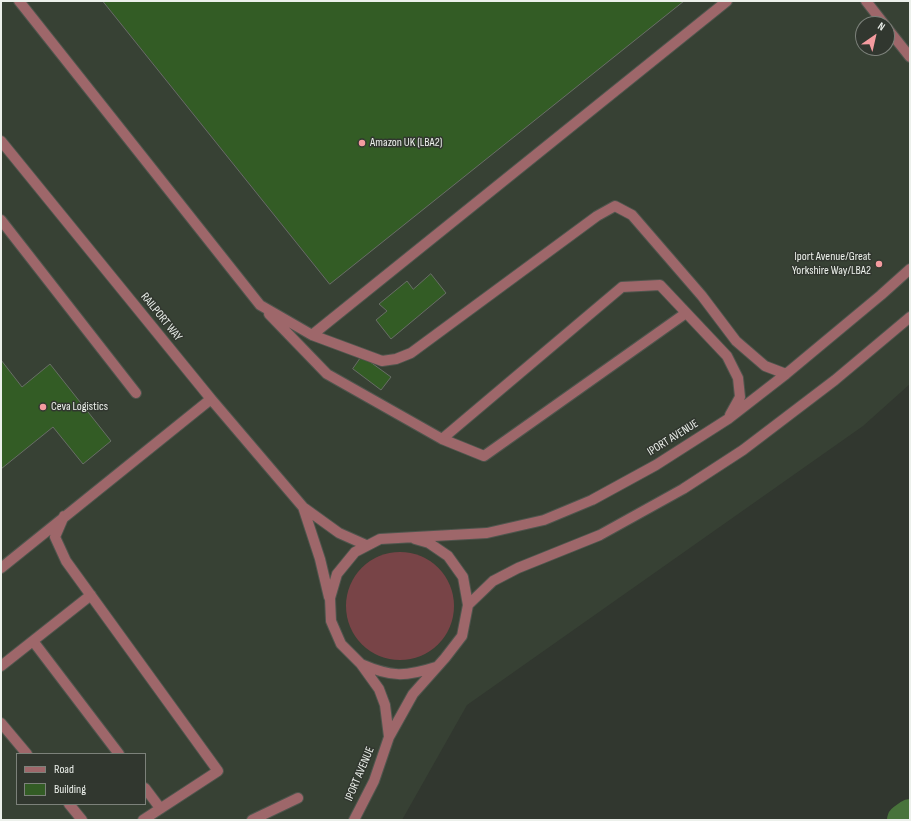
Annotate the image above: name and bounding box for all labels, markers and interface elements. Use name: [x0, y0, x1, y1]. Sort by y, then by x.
north arrow: [855, 16, 895, 56]
text: N: [875, 19, 888, 33]
place label: Amazon UK (LBA2): [370, 136, 442, 150]
marker: Amazon UK (LBA2): [357, 138, 367, 148]
place label: Iport Avenue/Great Yorkshire Way/LBA2: [792, 250, 871, 278]
marker: Iport Avenue/Great Yorkshire Way/LBA2: [874, 259, 884, 269]
street label: RAILPORT WAY: [137, 290, 185, 344]
place label: Ceva Logistics: [51, 400, 108, 414]
marker: Ceva Logistics: [38, 402, 48, 412]
street label: IPORT AVENUE: [645, 417, 701, 459]
street label: IPORT AVENUE: [342, 745, 378, 803]
legend: [16, 753, 146, 805]
text: Road: [54, 762, 74, 777]
text: Building: [54, 782, 86, 797]

